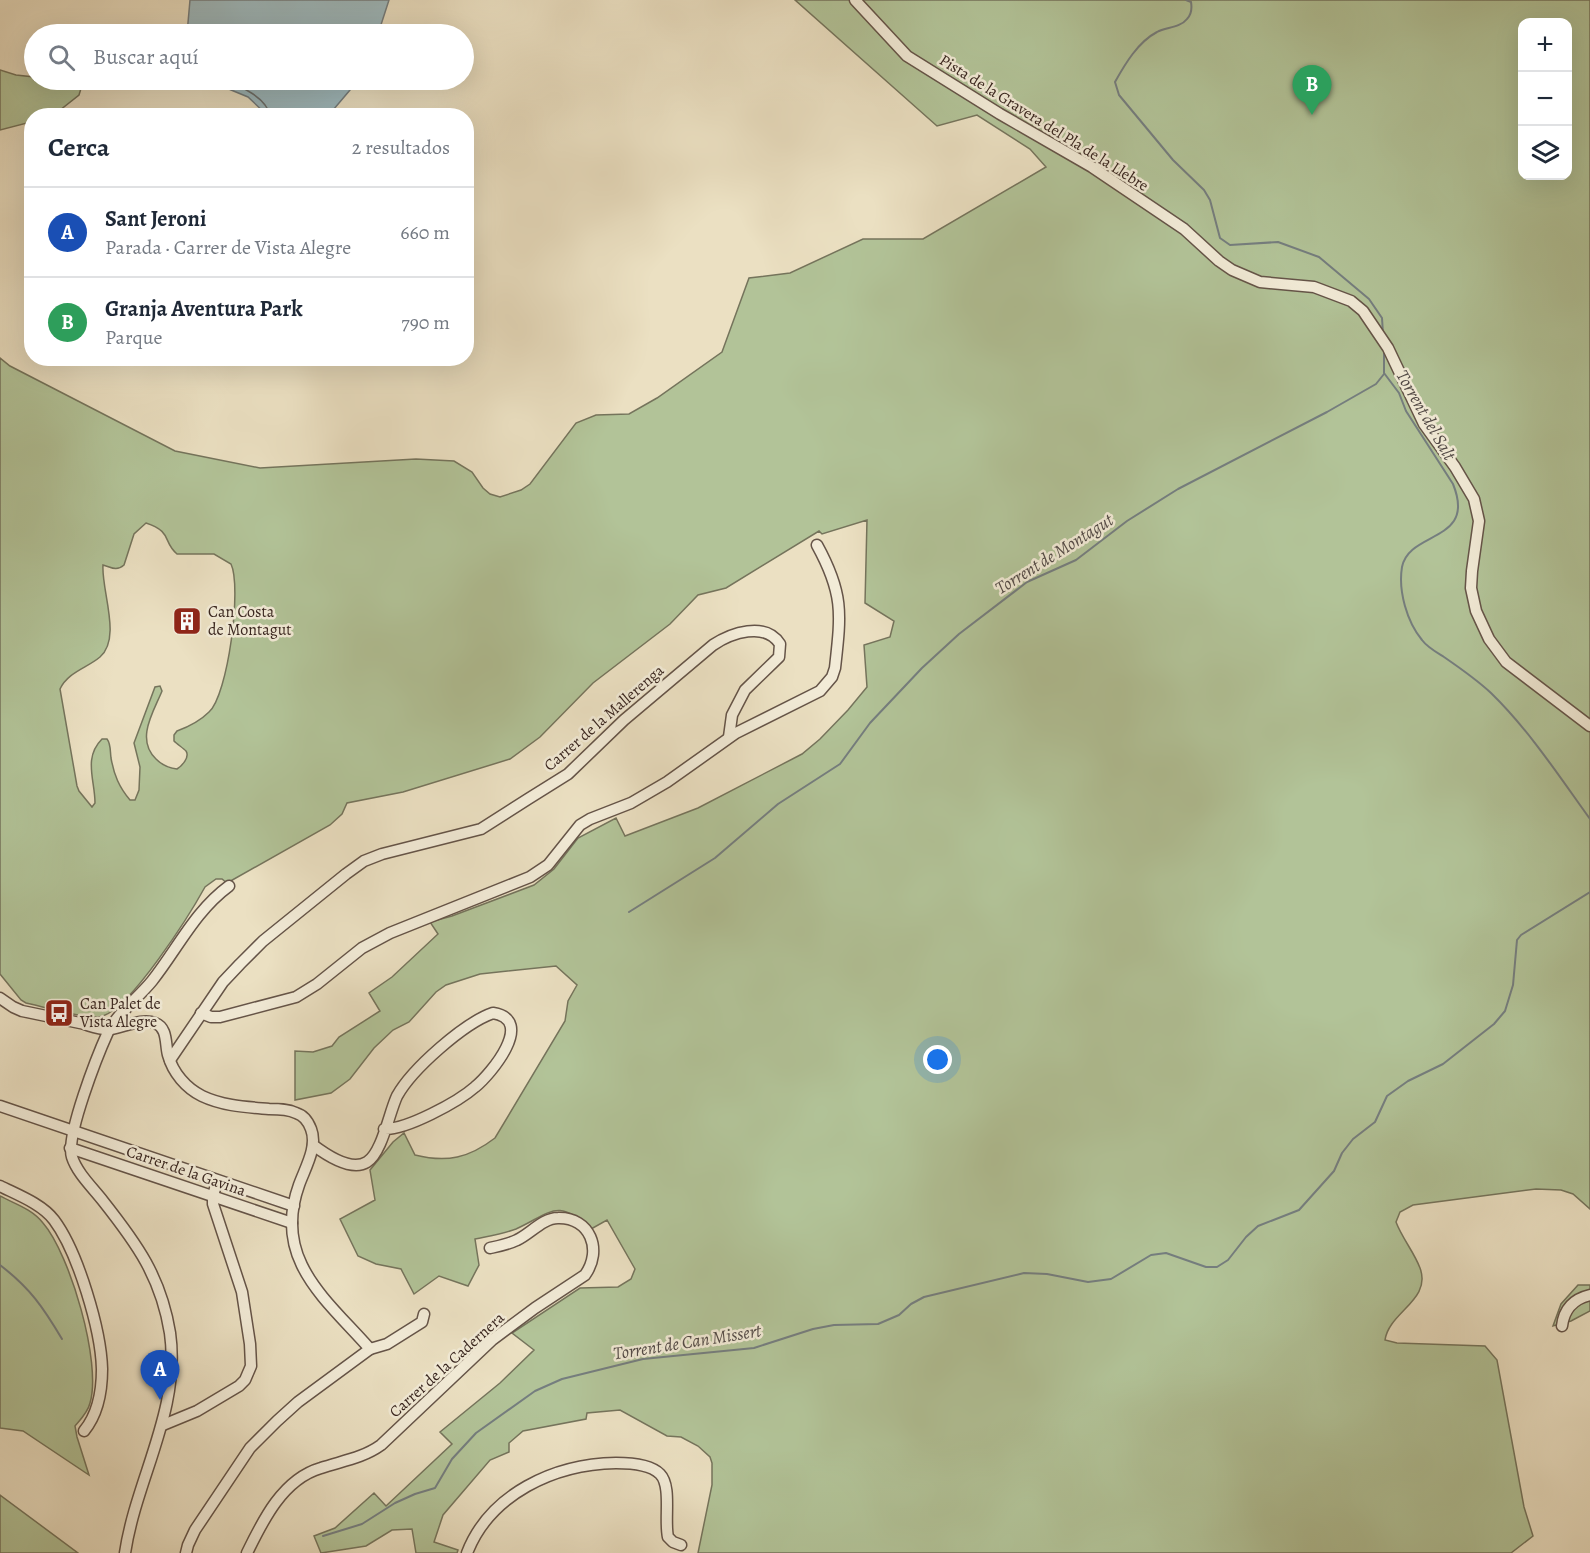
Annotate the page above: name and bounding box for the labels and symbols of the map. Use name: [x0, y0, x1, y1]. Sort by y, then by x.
street label: Pista de la Gravera del Pla de la Llebre: [935, 49, 1153, 197]
pin: B: [1292, 66, 1332, 115]
water label: Torrent del Salt: [1390, 365, 1462, 465]
water label: Torrent de Montagut: [990, 508, 1118, 600]
place label: Can Costa de Montagut: [208, 601, 292, 641]
building icon: Can Costa de Montagut: [171, 605, 203, 637]
street label: Carrer de la Mallerenga: [539, 659, 669, 776]
place label: Can Palet de Vista Alegre: [79, 993, 161, 1033]
bus stop icon: Can Palet de Vista Alegre: [43, 997, 75, 1029]
your location: [923, 1045, 952, 1074]
street label: Carrer de la Gavina: [123, 1140, 249, 1202]
street label: Carrer de la Cadernera: [385, 1307, 510, 1423]
water label: Torrent de Can Missert: [611, 1318, 763, 1366]
pin: A: [140, 1350, 180, 1400]

